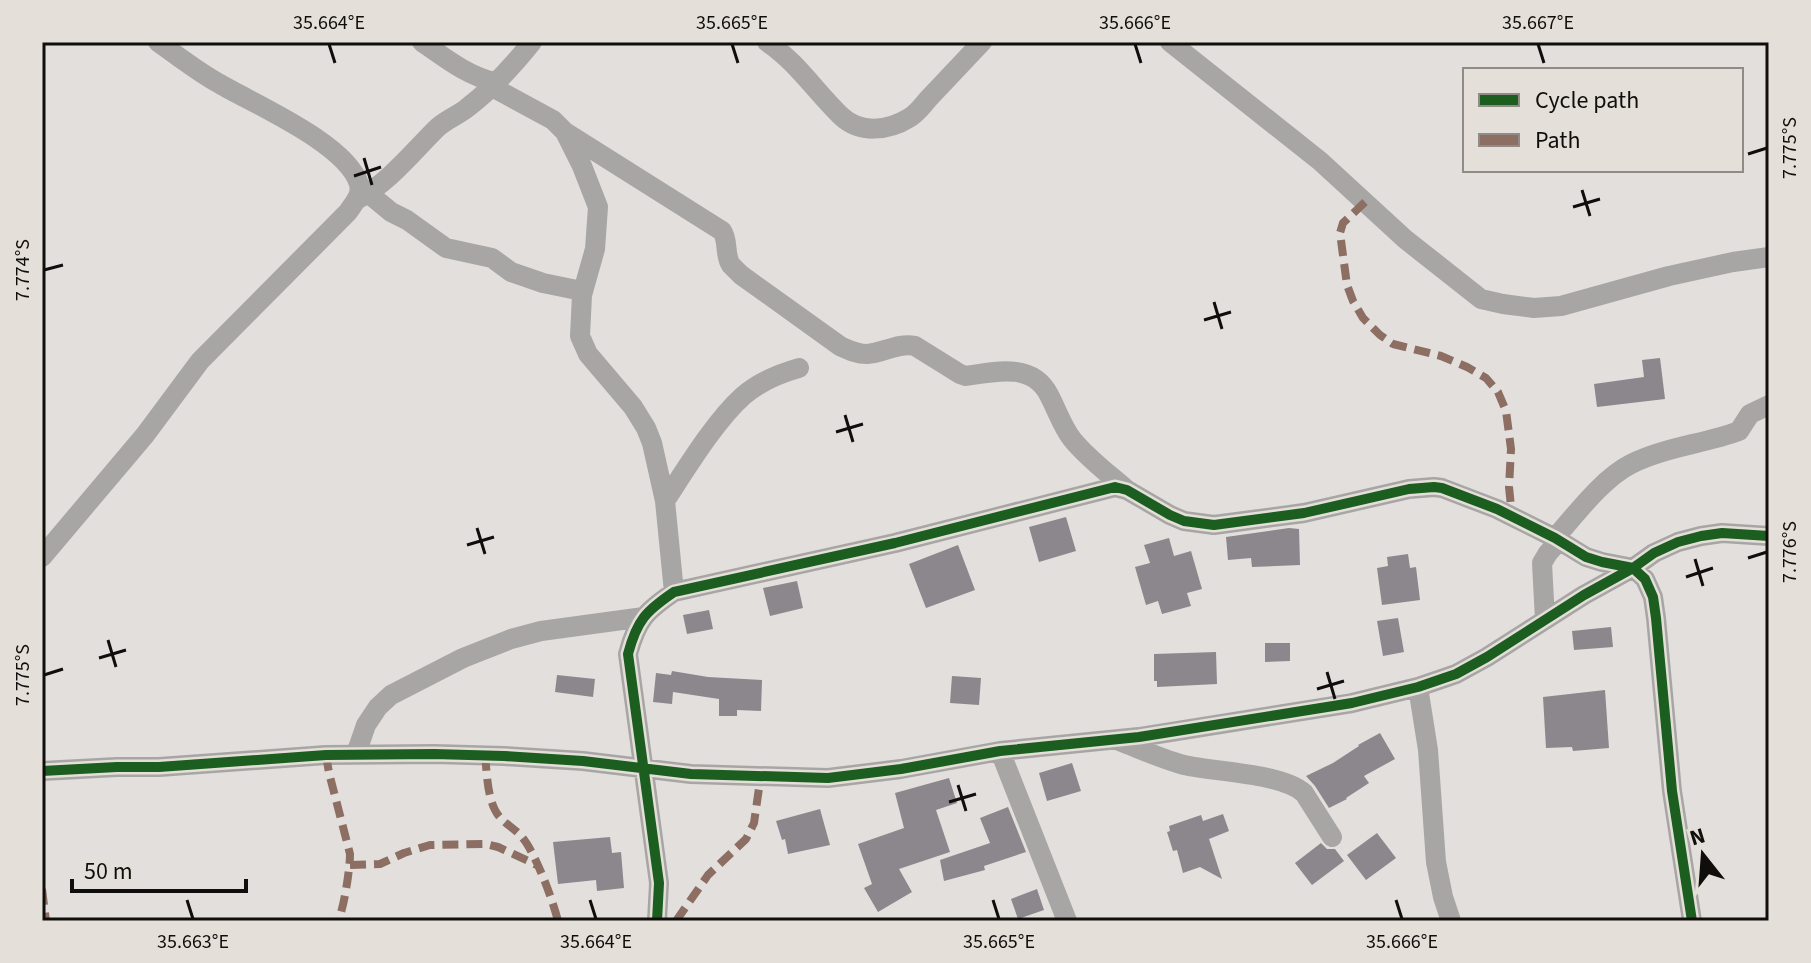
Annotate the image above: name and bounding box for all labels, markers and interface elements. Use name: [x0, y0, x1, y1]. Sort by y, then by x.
text: 35.664°E: [293, 9, 365, 37]
text: 35.665°E: [696, 9, 768, 37]
text: 35.666°E: [1099, 9, 1171, 37]
text: 35.667°E: [1502, 9, 1574, 37]
legend: [1463, 68, 1743, 172]
text: Cycle path: [1535, 83, 1639, 118]
text: 7.775°S: [1776, 117, 1804, 179]
text: Path: [1535, 123, 1581, 158]
text: 7.774°S: [9, 239, 37, 301]
text: 7.776°S: [1776, 521, 1804, 583]
text: 7.775°S: [9, 644, 37, 706]
north arrow: [1663, 815, 1743, 895]
text: N: [1686, 819, 1709, 854]
scale bar: [72, 843, 246, 893]
text: 50 m: [84, 854, 133, 889]
text: 35.663°E: [157, 928, 229, 956]
text: 35.664°E: [560, 928, 632, 956]
text: 35.665°E: [963, 928, 1035, 956]
text: 35.666°E: [1366, 928, 1438, 956]

